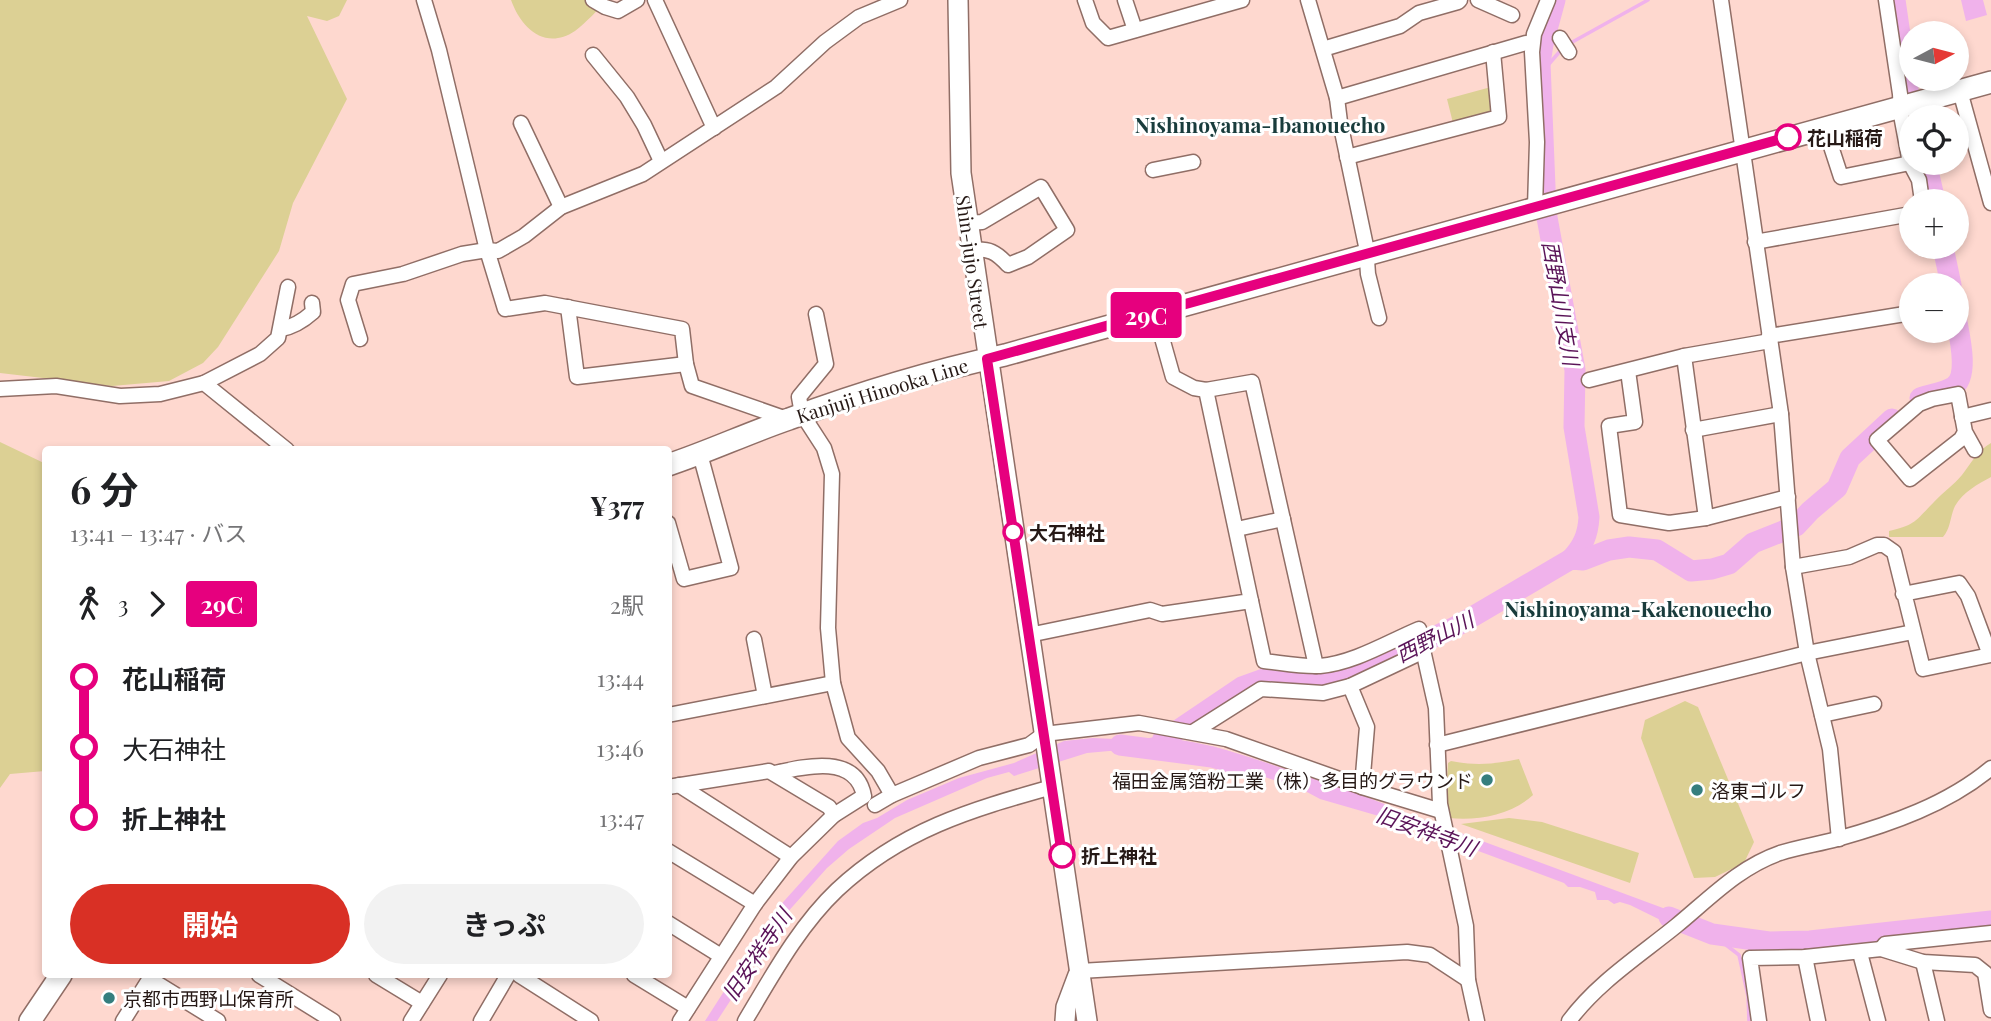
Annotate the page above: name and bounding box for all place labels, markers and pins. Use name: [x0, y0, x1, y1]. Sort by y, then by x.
marker: 花山稲荷: [1775, 124, 1801, 150]
place label: 花山稲荷: [1807, 124, 1883, 150]
place label: 大石神社: [1029, 519, 1105, 545]
marker: 大石神社: [1003, 522, 1023, 542]
place label: 福田金属箔粉工業（株）多目的グラウンド: [1112, 767, 1473, 793]
marker: 福田金属箔粉工業（株）多目的グラウンド: [1479, 772, 1495, 788]
place label: 洛東ゴルフ: [1711, 777, 1806, 803]
marker: 洛東ゴルフ: [1689, 782, 1705, 798]
marker: 折上神社: [1049, 842, 1075, 868]
place label: 折上神社: [1081, 842, 1157, 868]
place label: 京都市西野山保育所: [123, 985, 294, 1011]
marker: 京都市西野山保育所: [101, 990, 117, 1006]

